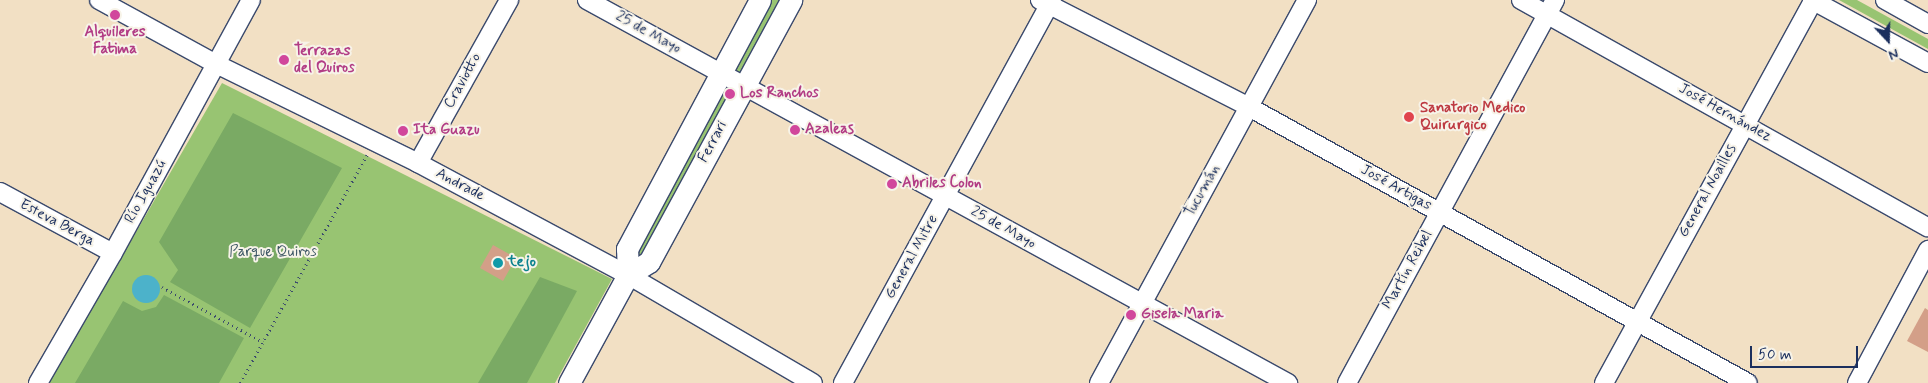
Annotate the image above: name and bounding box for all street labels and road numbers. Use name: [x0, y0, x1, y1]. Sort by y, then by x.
street label: 25 de Mayo: [612, 8, 684, 58]
street label: Craviotto: [440, 50, 486, 112]
street label: José Hernández: [1675, 80, 1775, 146]
street label: Ferrari: [695, 118, 731, 166]
street label: General Noailles: [1675, 141, 1741, 241]
street label: Río Iguazú: [122, 158, 170, 226]
street label: José Artigas: [1357, 161, 1435, 215]
street label: Tucumán: [1181, 162, 1225, 220]
street label: Andrade: [432, 165, 488, 205]
street label: Esteva Berga: [16, 196, 98, 250]
street label: 25 de Mayo: [967, 203, 1039, 253]
street label: General Mitre: [882, 213, 942, 301]
street label: Martín Reibel: [1379, 227, 1437, 313]

